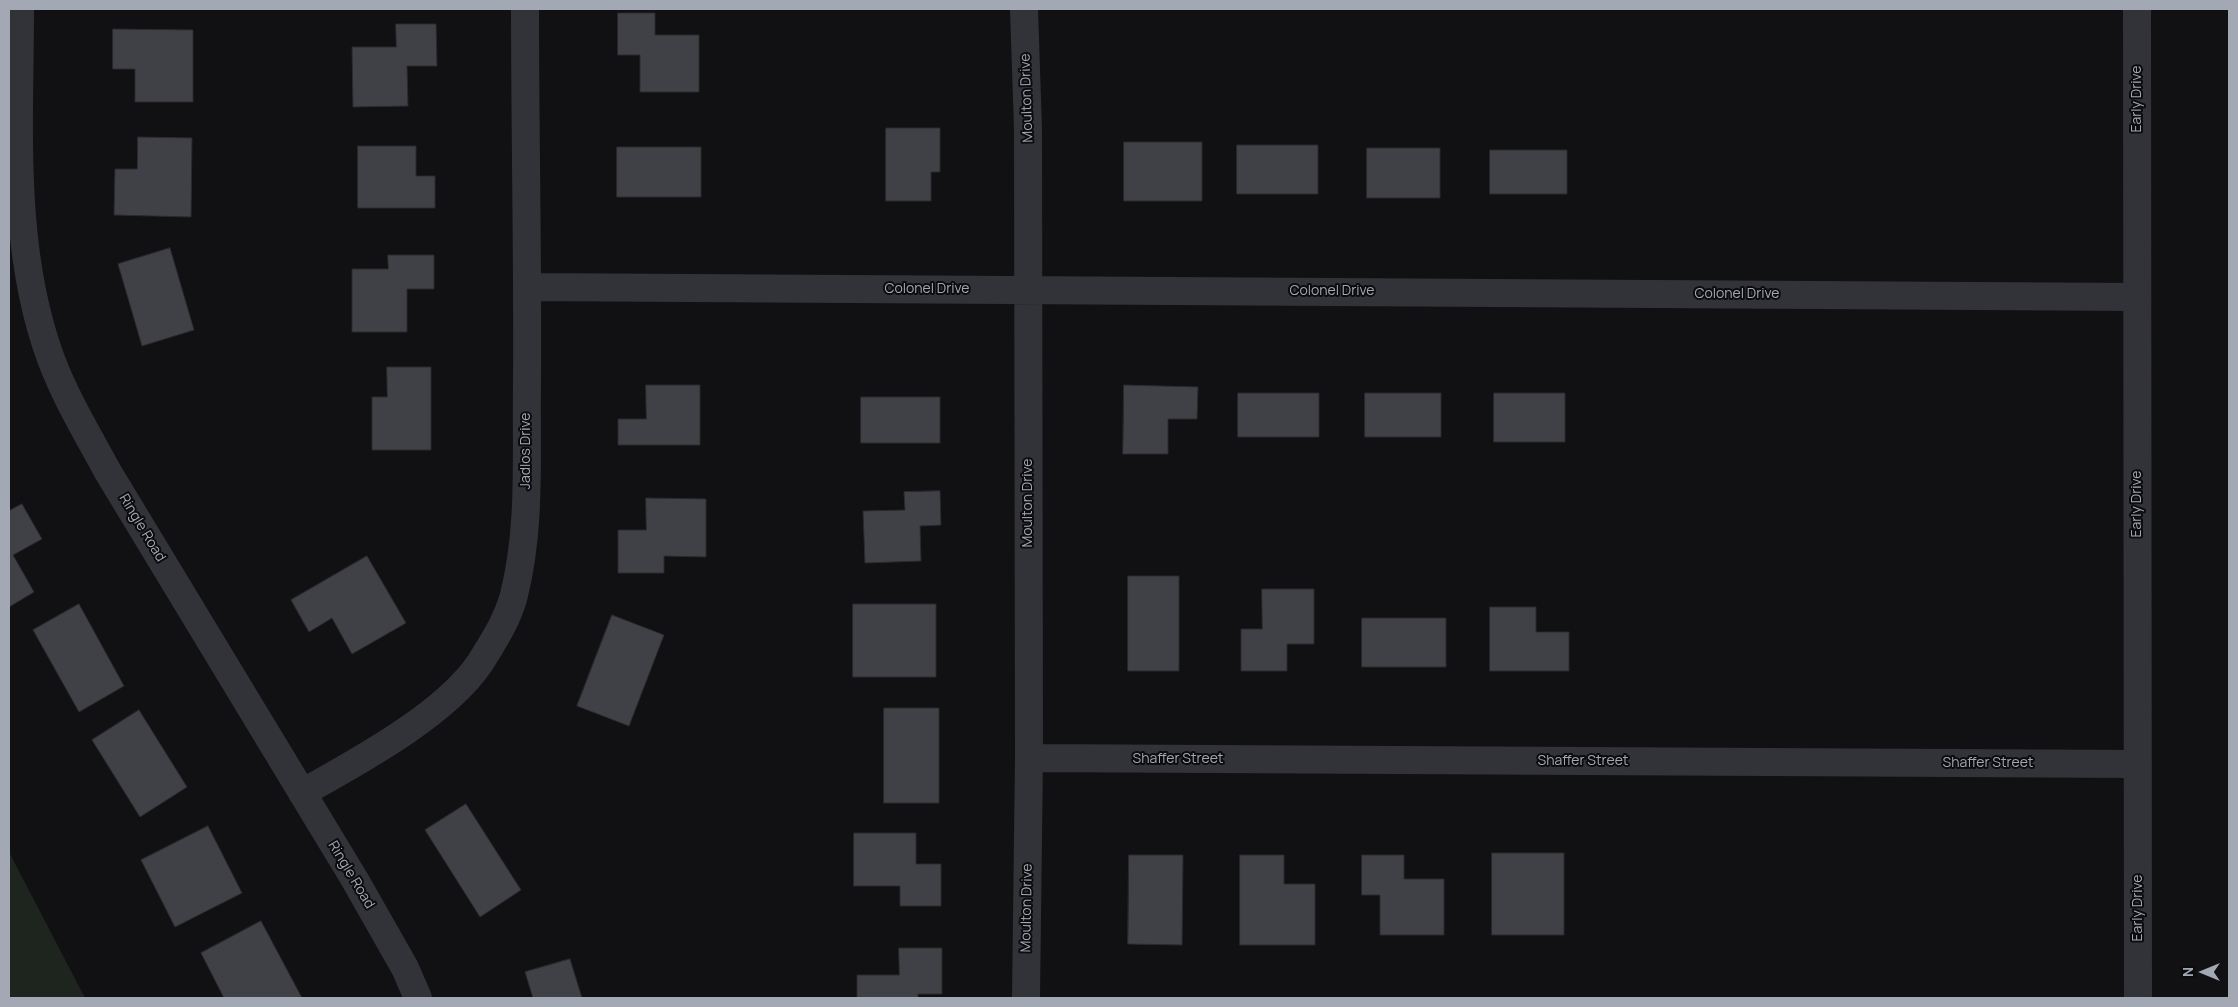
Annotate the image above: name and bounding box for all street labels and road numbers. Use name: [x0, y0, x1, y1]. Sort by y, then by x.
street label: Moulton Drive: [1017, 53, 1037, 143]
street label: Early Drive: [2129, 66, 2145, 132]
street label: Colonel Drive: [884, 281, 970, 297]
street label: Colonel Drive: [1289, 283, 1375, 299]
street label: Colonel Drive: [1694, 286, 1780, 302]
street label: Jadlos Drive: [518, 413, 534, 489]
street label: Moulton Drive: [1020, 458, 1036, 548]
street label: Early Drive: [2129, 471, 2145, 537]
street label: Ringle Road: [115, 491, 169, 565]
street label: Shaffer Street: [1133, 751, 1223, 767]
street label: Shaffer Street: [1538, 753, 1628, 769]
street label: Shaffer Street: [1943, 755, 2033, 771]
street label: Ringle Road: [324, 838, 378, 912]
street label: Moulton Drive: [1018, 863, 1036, 953]
street label: Early Drive: [2130, 875, 2146, 941]

